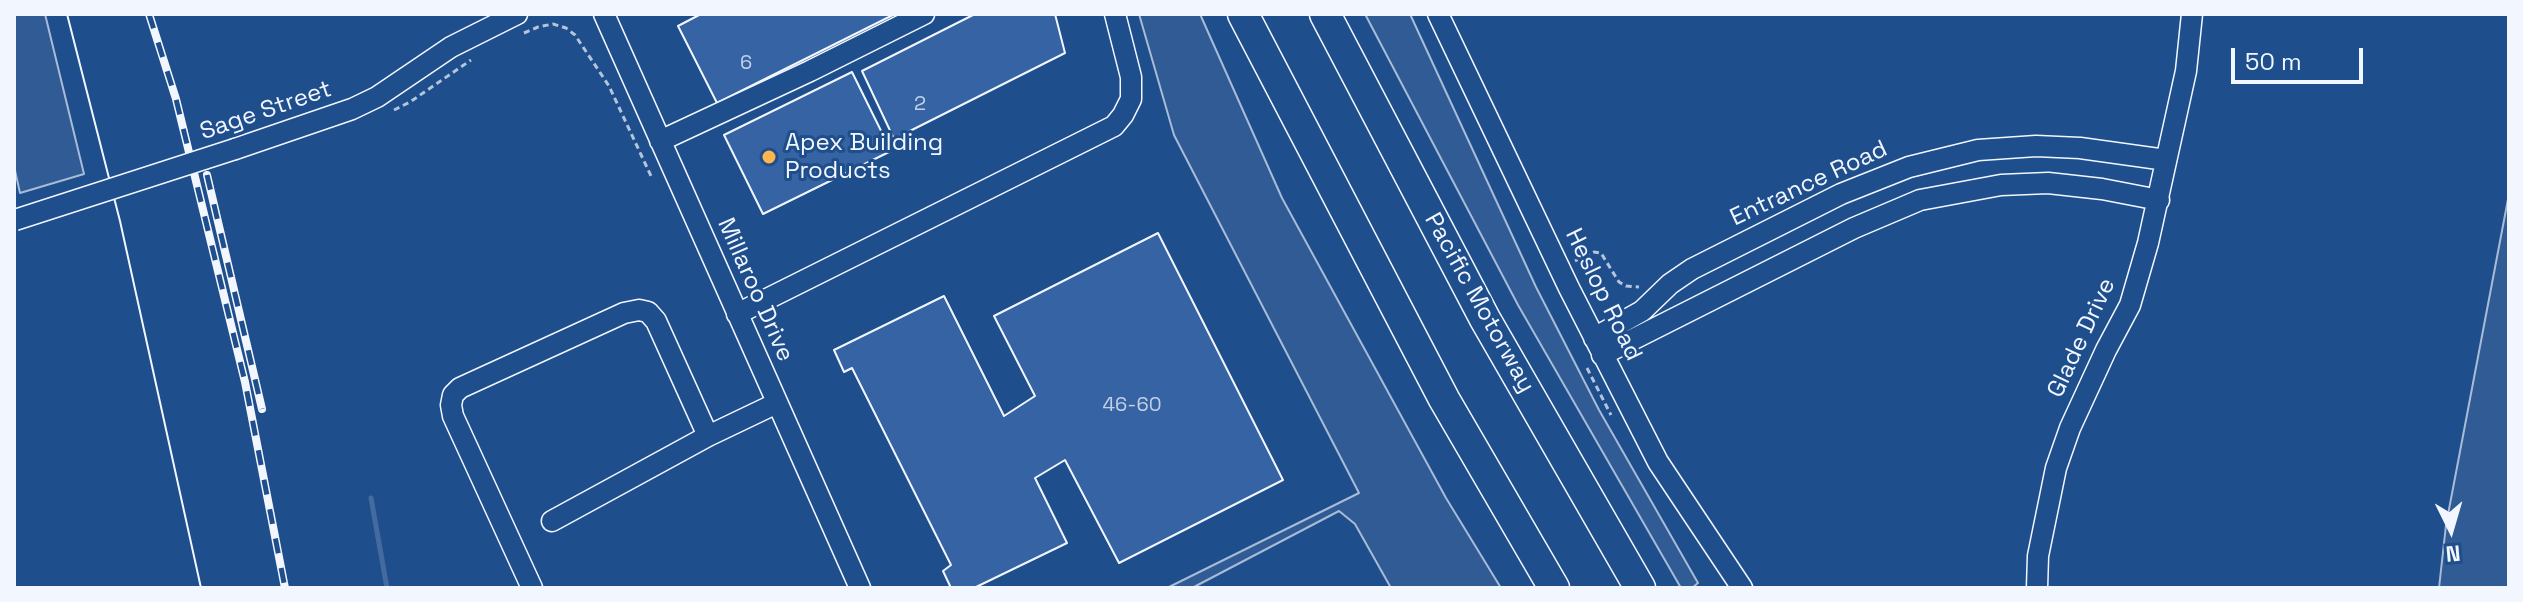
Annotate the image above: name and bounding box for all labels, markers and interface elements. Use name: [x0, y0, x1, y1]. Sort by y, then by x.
scale bar: [2235, 32, 2367, 82]
text: 50 m: [2245, 46, 2302, 77]
house number: 6: [740, 52, 752, 76]
street label: Sage Street: [196, 75, 336, 147]
house number: 2: [914, 93, 926, 117]
place label: Apex Building Products: [785, 129, 943, 185]
street label: Entrance Road: [1726, 135, 1892, 233]
marker: Apex Building Products: [760, 148, 778, 166]
street label: Pacific Motorway: [1418, 208, 1540, 398]
street label: Millaroo Drive: [710, 214, 800, 366]
street label: Heslop Road: [1559, 224, 1647, 366]
street label: Glade Drive: [2042, 274, 2122, 402]
house number: 46-60: [1103, 394, 1161, 418]
north arrow: [2411, 490, 2491, 570]
text: N: [2445, 539, 2462, 568]

